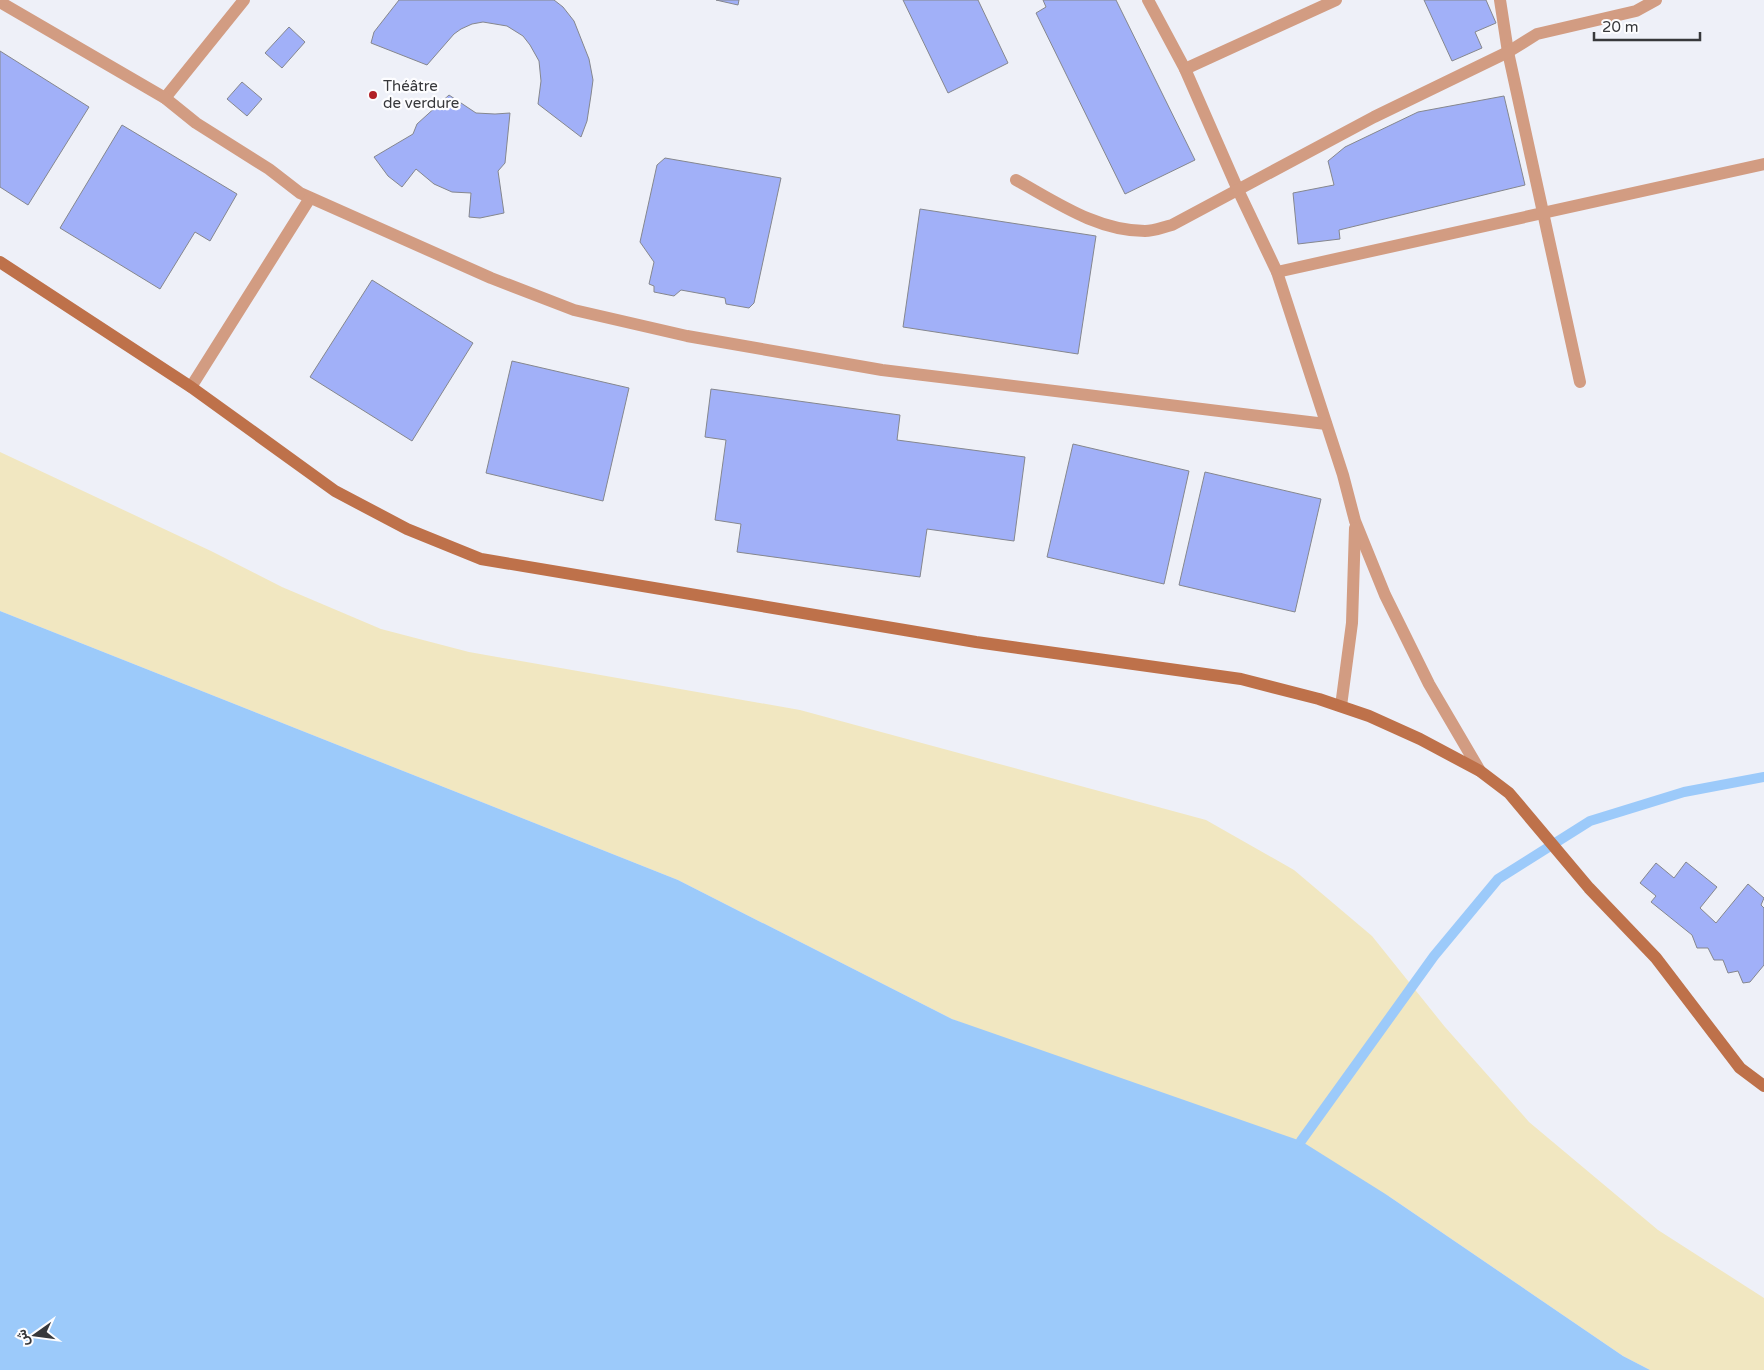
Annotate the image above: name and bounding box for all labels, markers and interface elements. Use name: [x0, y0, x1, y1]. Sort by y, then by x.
scale bar: [1594, 10, 1700, 42]
text: 20 m: [1602, 18, 1639, 36]
place label: Théâtre de verdure: [383, 77, 459, 112]
marker: Théâtre de verdure: [367, 89, 379, 101]
north arrow: [10, 1310, 60, 1360]
text: ش: [13, 1328, 33, 1348]

